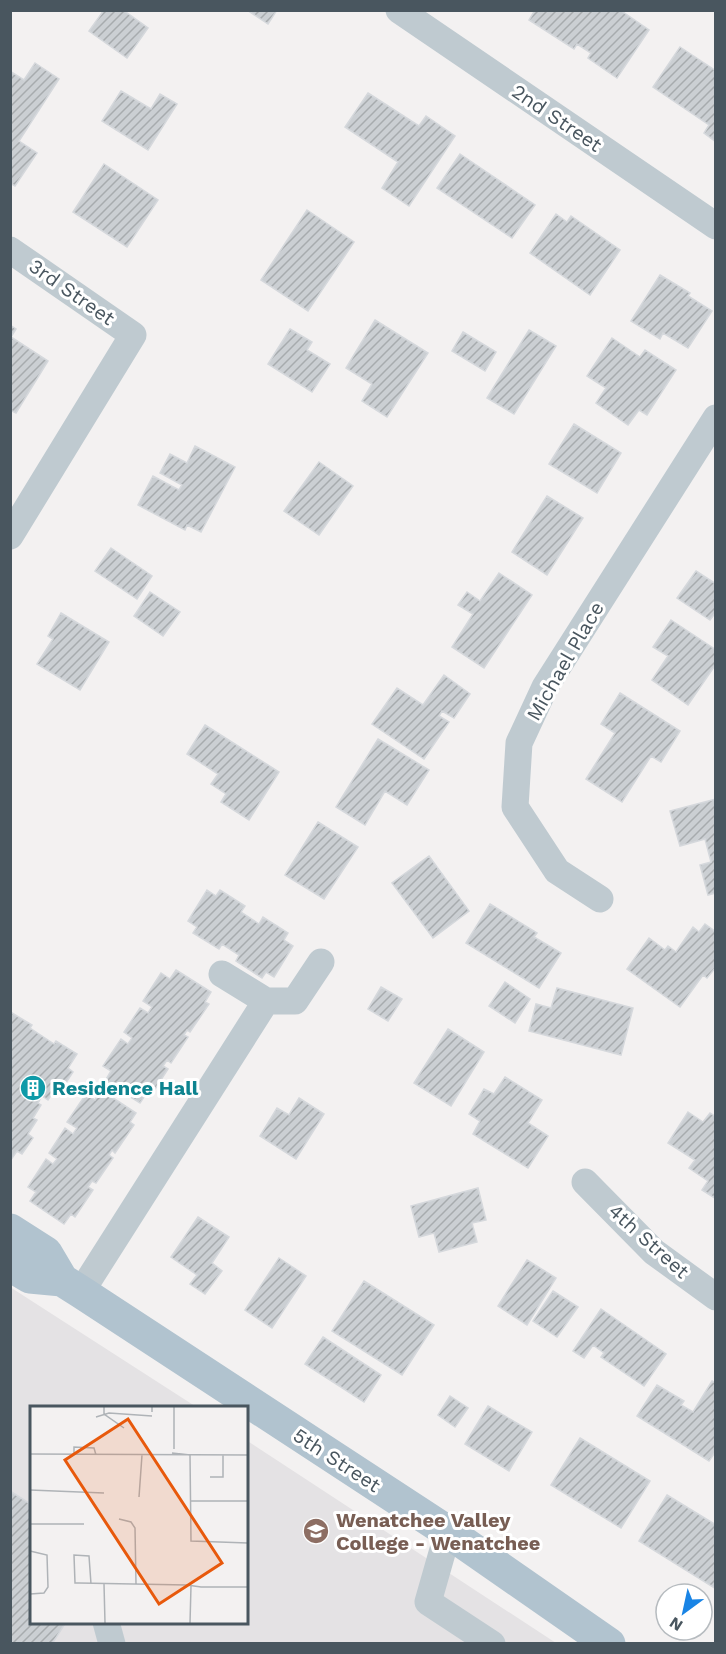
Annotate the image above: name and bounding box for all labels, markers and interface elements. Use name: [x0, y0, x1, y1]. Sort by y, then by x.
street label: 2nd Street: [507, 79, 607, 157]
street label: 3rd Street: [25, 254, 120, 331]
street label: Michael Place: [521, 597, 609, 725]
building icon: Residence Hall: [18, 1073, 48, 1103]
place label: Residence Hall: [52, 1076, 199, 1100]
street label: 4th Street: [604, 1199, 695, 1284]
inset map: [30, 1406, 248, 1624]
street label: 5th Street: [289, 1423, 386, 1497]
place label: Wenatchee Valley College - Wenatchee: [336, 1508, 540, 1555]
school or university icon: Wenatchee Valley College - Wenatchee: [301, 1516, 331, 1546]
north arrow: [654, 1582, 714, 1642]
text: N: [666, 1613, 686, 1635]

